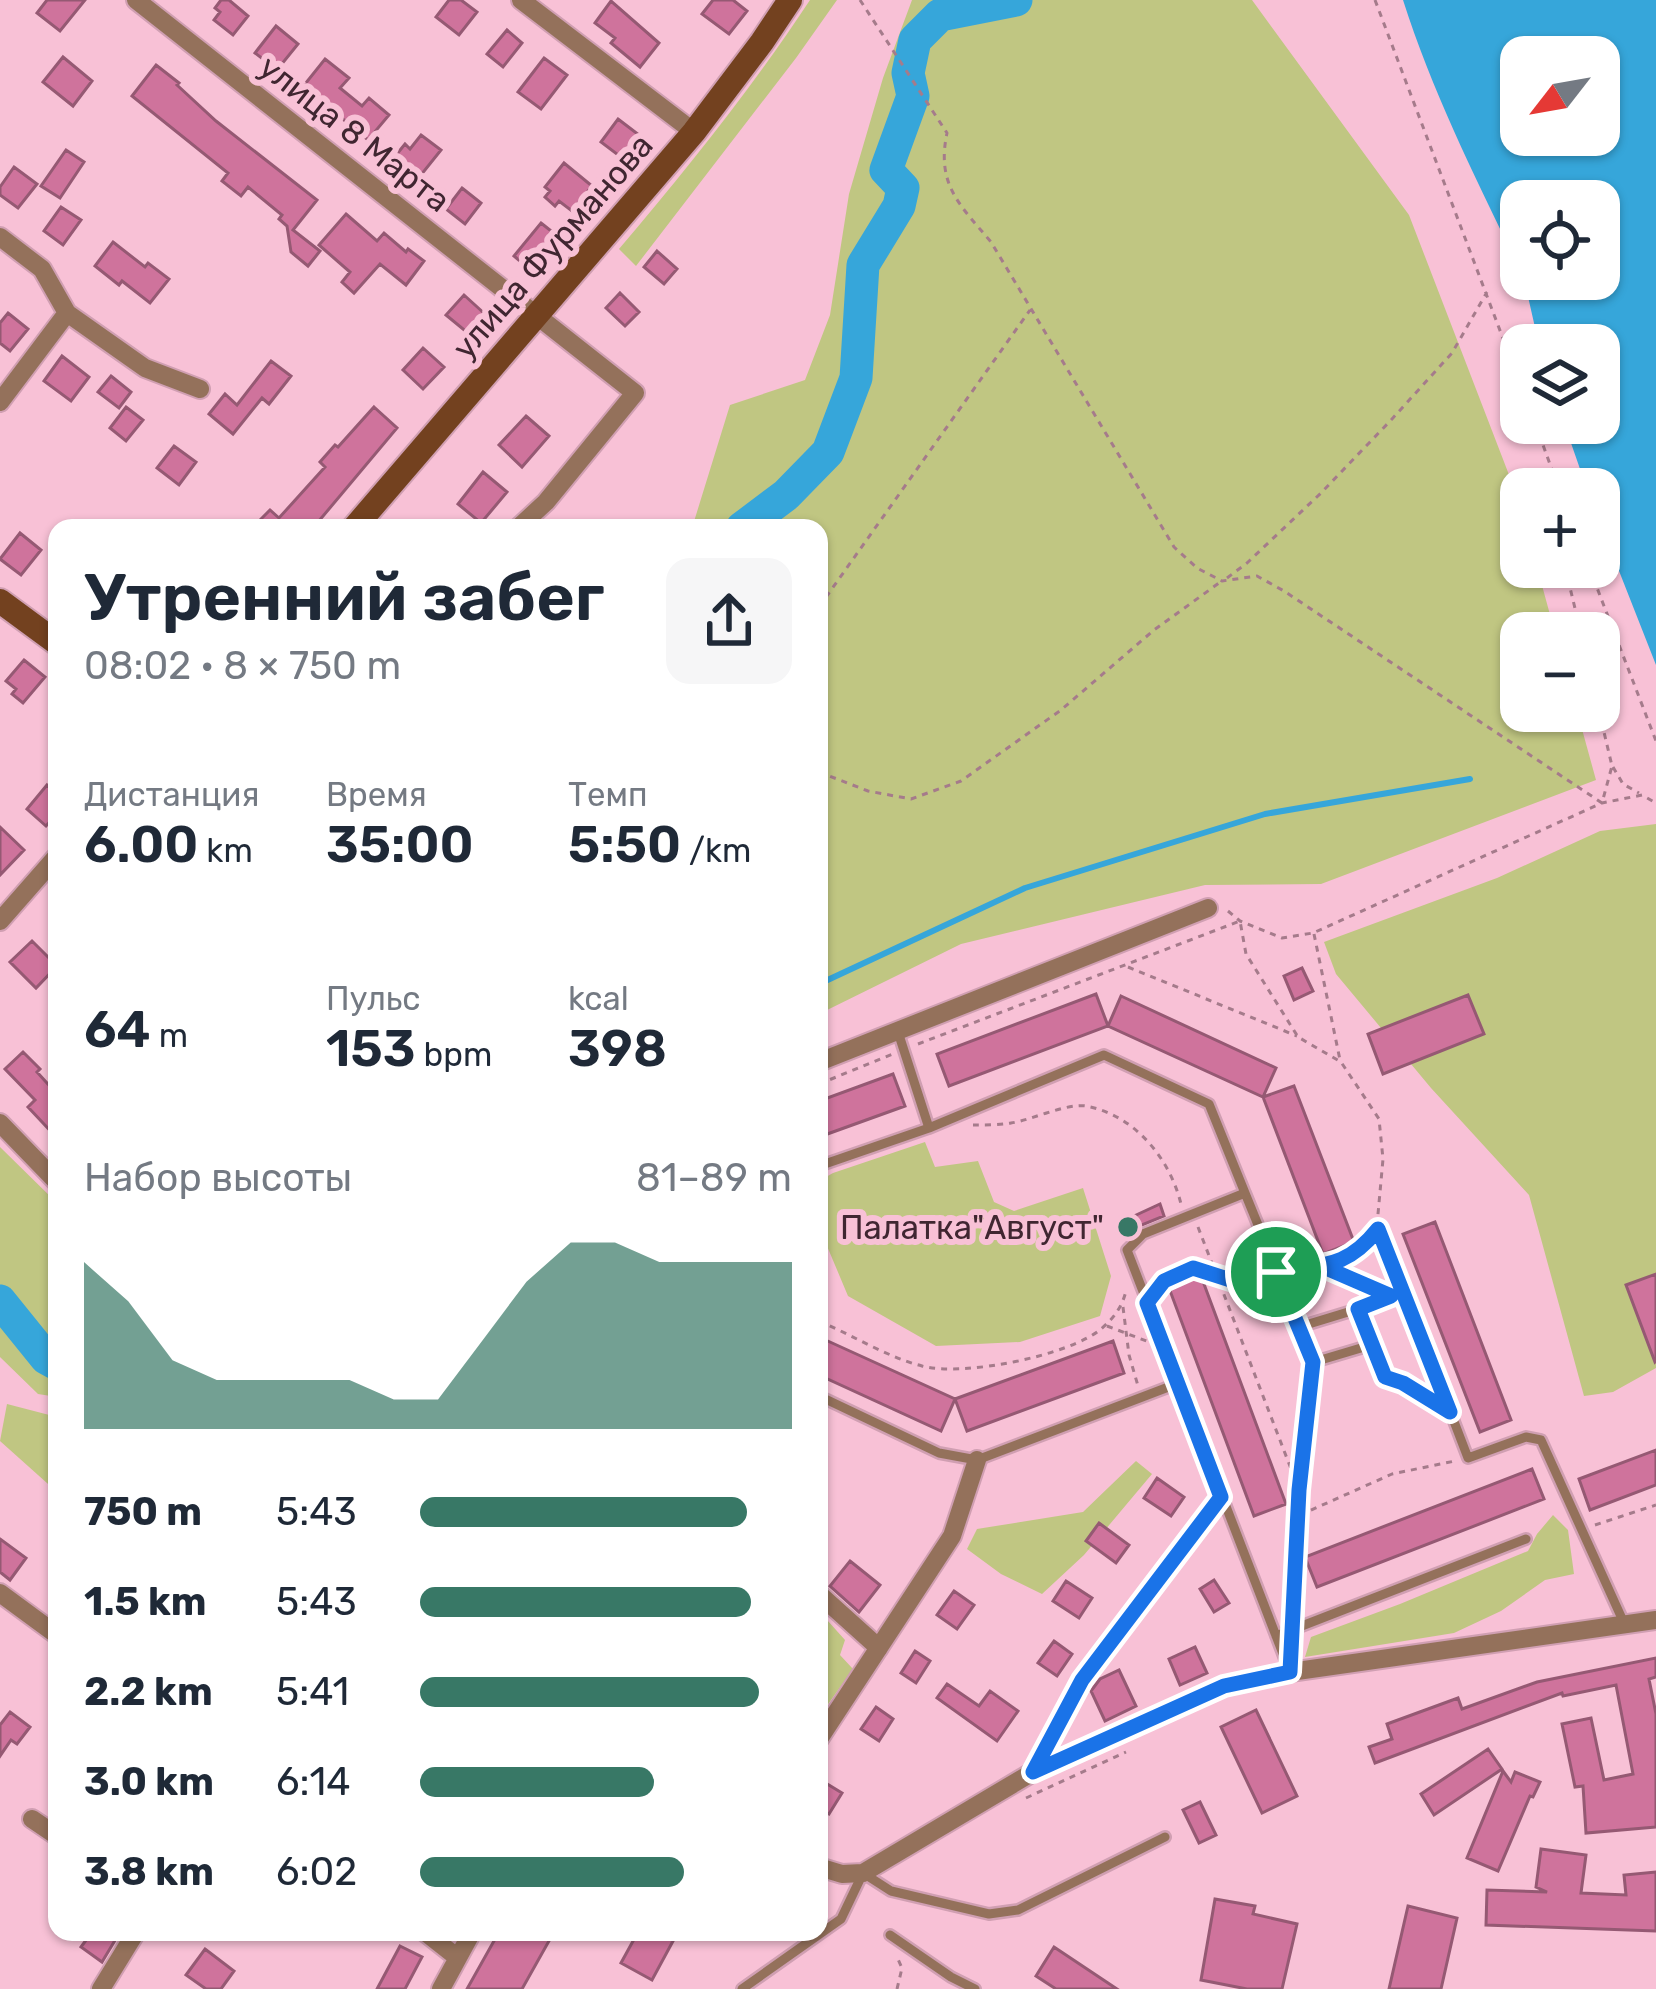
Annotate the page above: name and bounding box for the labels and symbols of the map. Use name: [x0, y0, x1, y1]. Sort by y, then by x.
north arrow: [1500, 36, 1620, 156]
street label: улица 8 Марта: [252, 47, 458, 220]
street label: улица Фурманова: [444, 126, 661, 367]
place label: Палатка"Август": [840, 1208, 1104, 1247]
marker: Палатка"Август": [1115, 1214, 1141, 1240]
pin: [1225, 1221, 1327, 1323]

